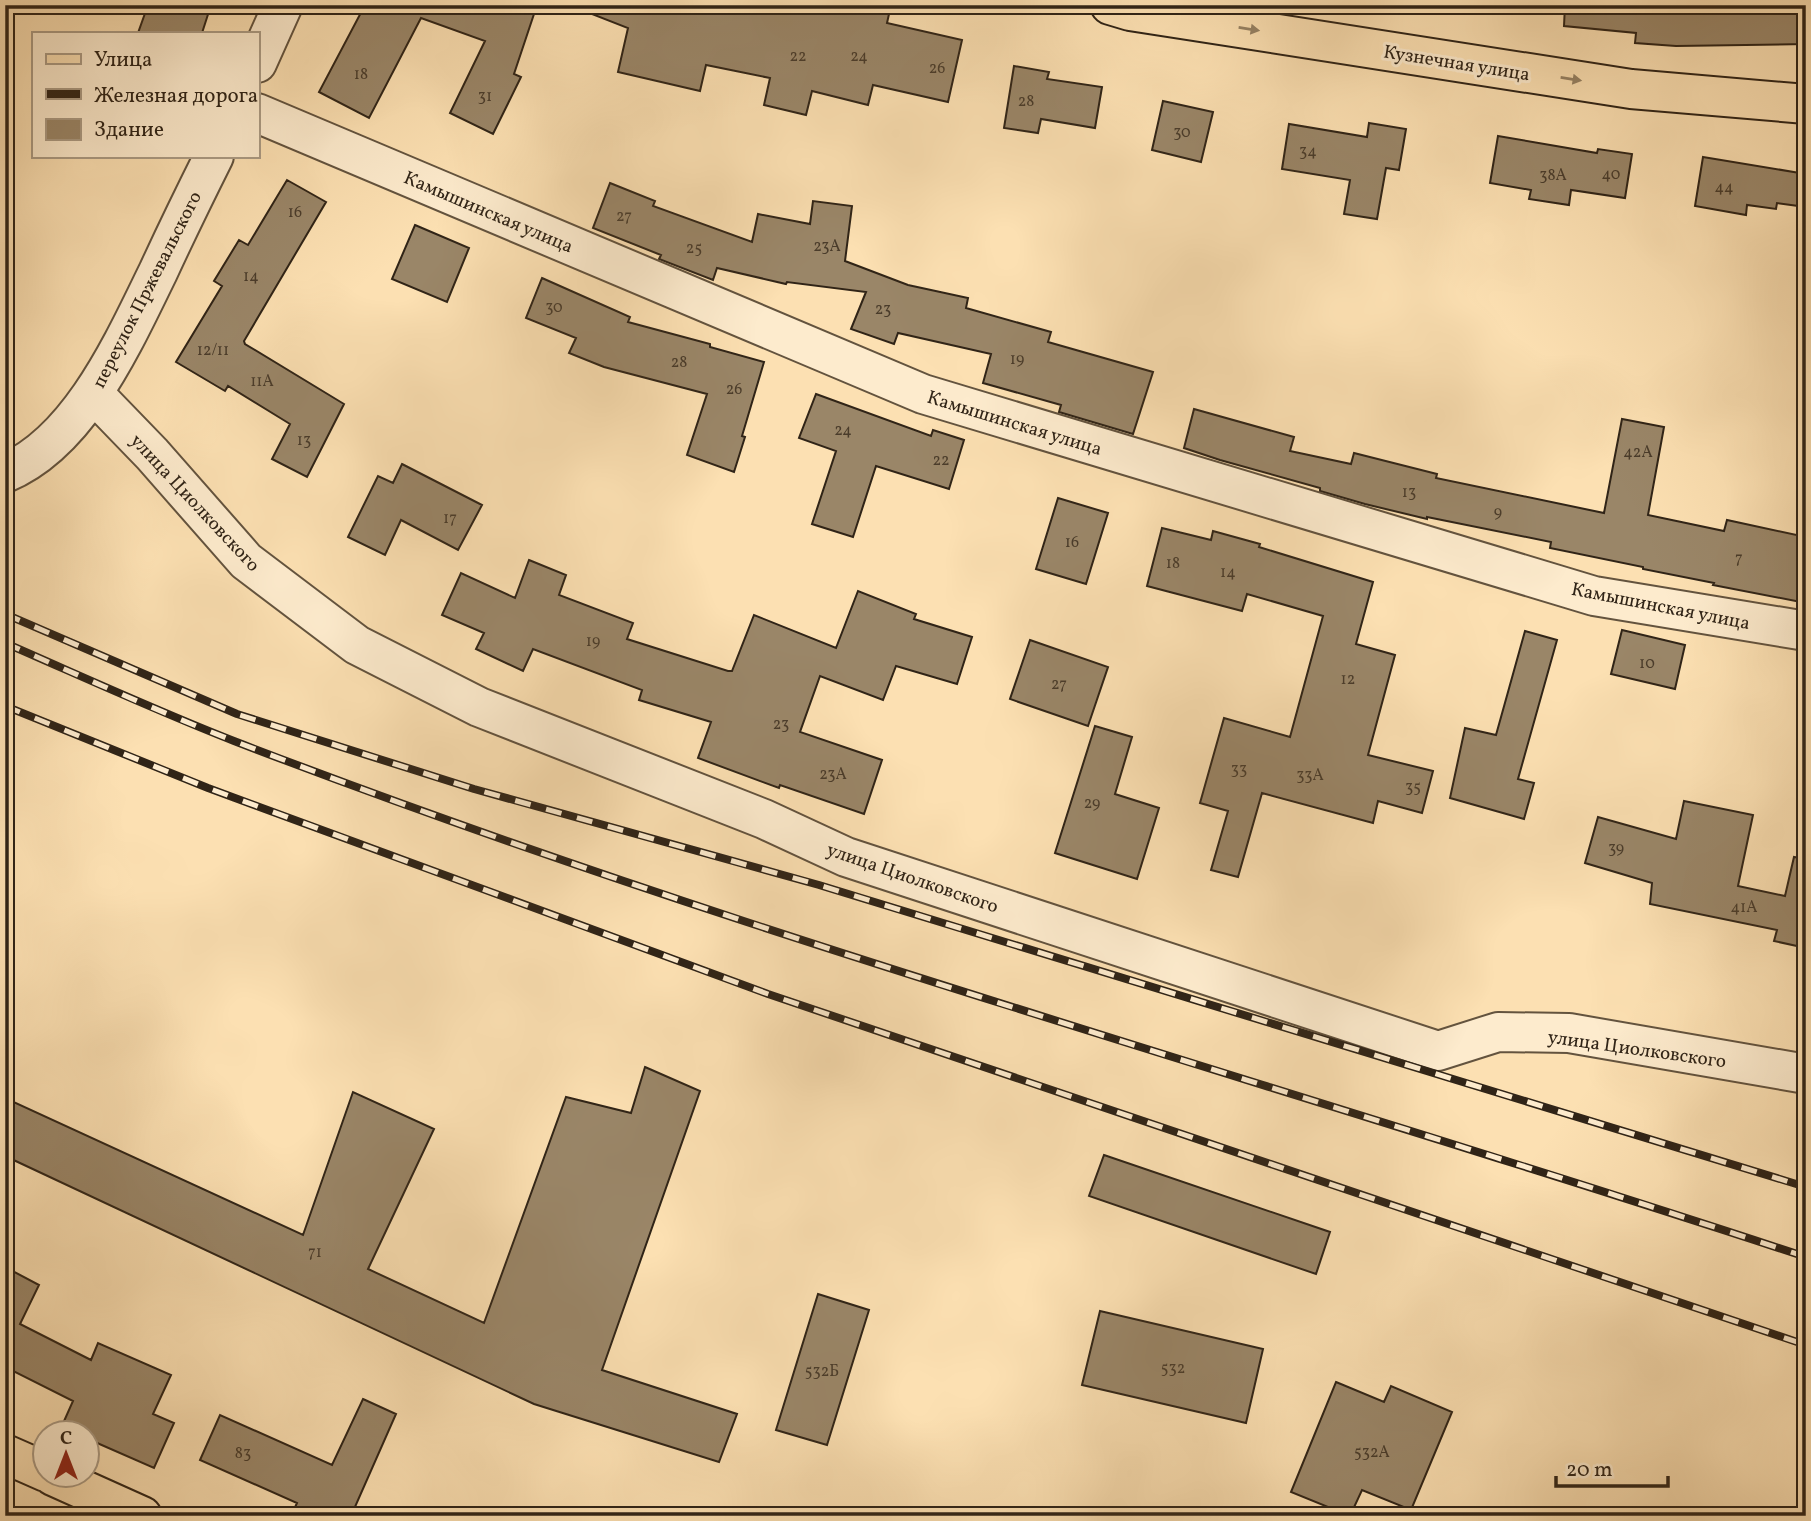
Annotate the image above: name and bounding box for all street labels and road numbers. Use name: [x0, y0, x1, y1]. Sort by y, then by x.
street label: Кузнечная улица: [1382, 40, 1532, 88]
street label: Камышинская улица: [399, 165, 577, 260]
street label: переулок Пржевальского: [87, 187, 209, 393]
street label: Камышинская улица: [924, 385, 1105, 463]
street label: улица Циолковского: [124, 429, 265, 578]
street label: Камышинская улица: [1569, 577, 1752, 637]
street label: улица Циолковского: [823, 837, 1002, 920]
street label: улица Циолковского: [1546, 1025, 1728, 1075]

